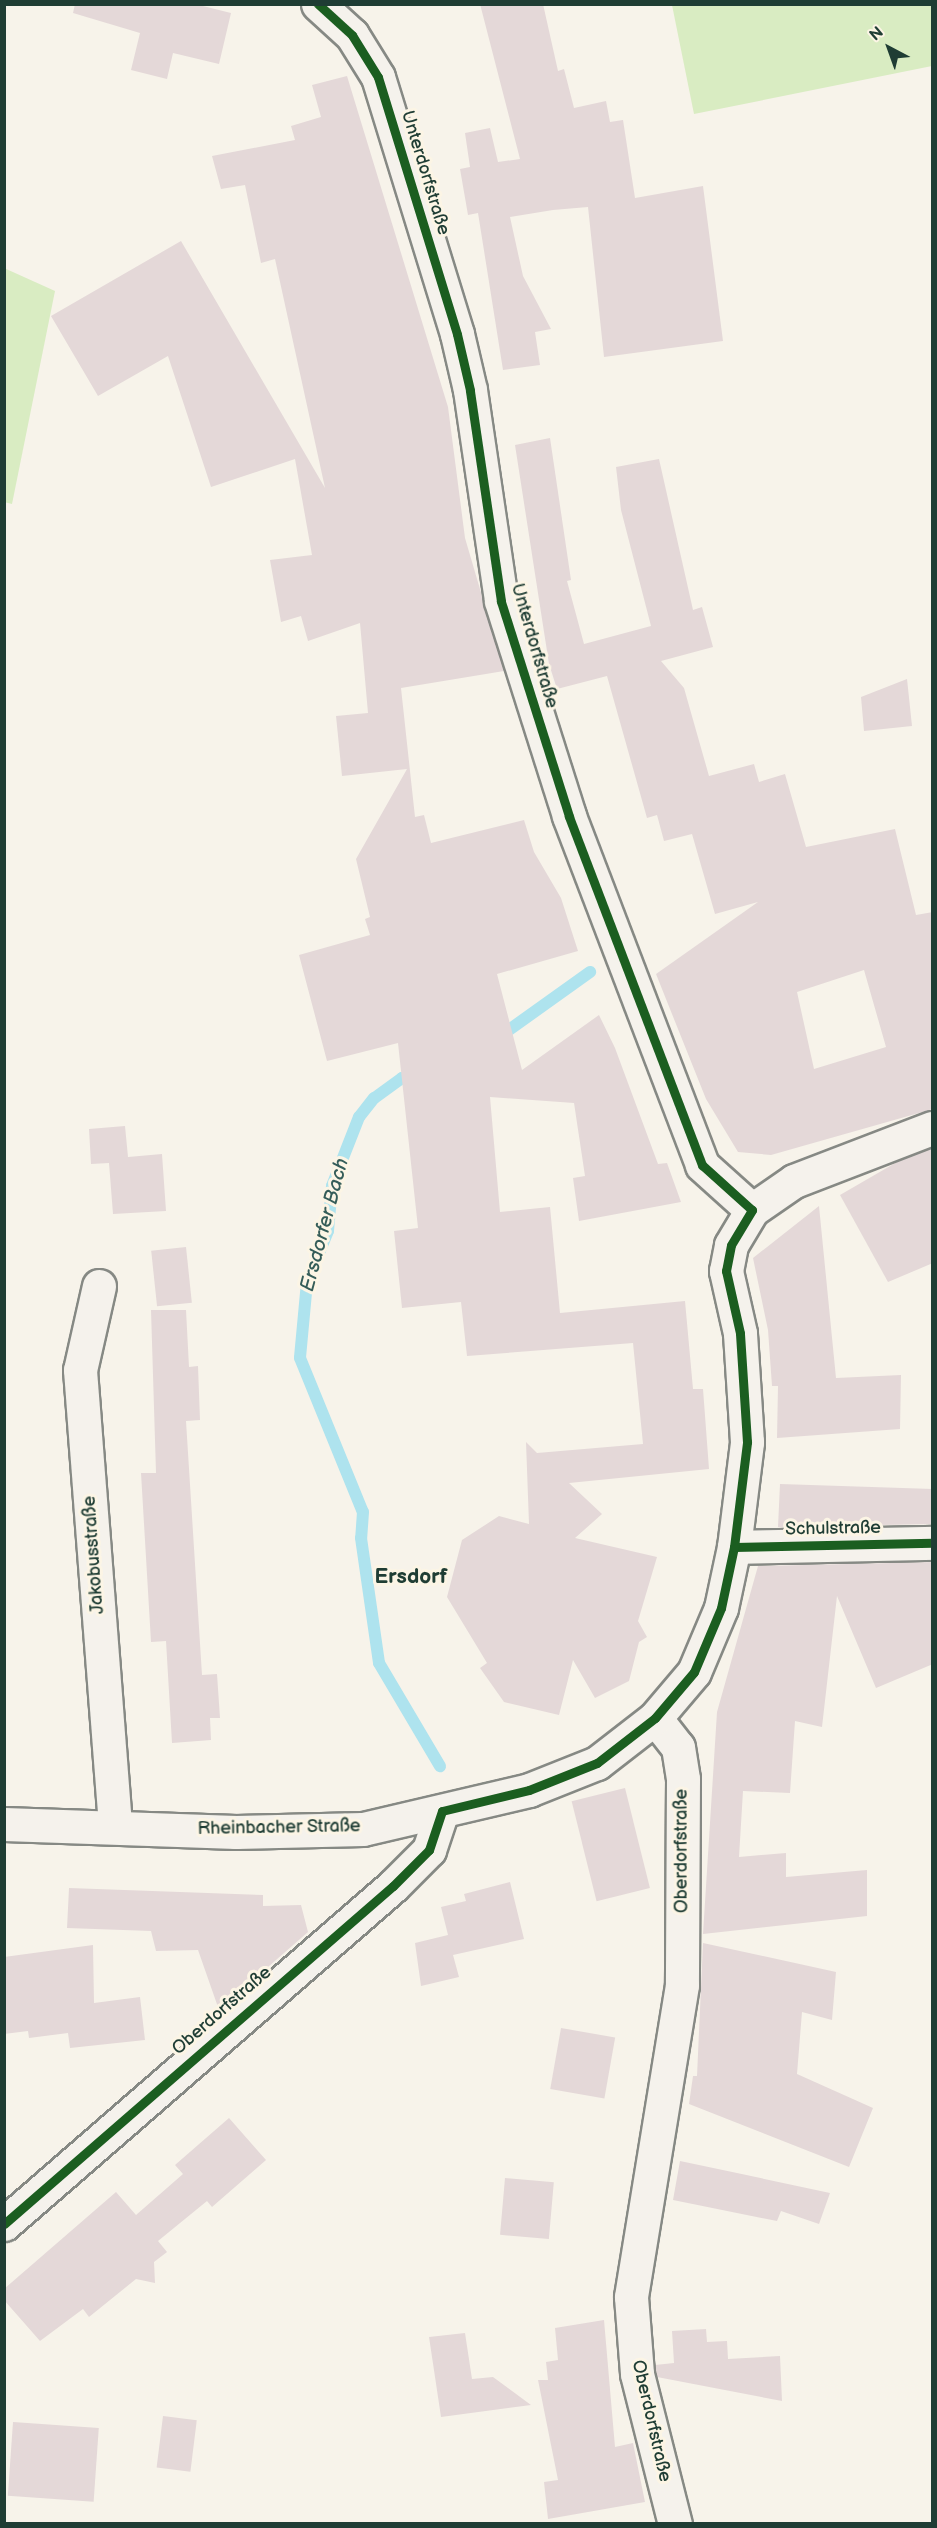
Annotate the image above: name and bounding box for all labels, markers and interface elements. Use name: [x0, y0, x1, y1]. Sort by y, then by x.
north arrow: [859, 18, 919, 78]
text: N: [866, 23, 888, 45]
street label: Unterdorfstraße: [396, 108, 454, 238]
street label: Unterdorfstraße: [506, 581, 562, 711]
water label: Ersdorfer Bach: [296, 1156, 354, 1294]
street label: Jakobusstraße: [79, 1495, 109, 1615]
street label: Schulstraße: [785, 1517, 881, 1541]
district label: Ersdorf: [375, 1564, 447, 1590]
street label: Oberdorfstraße: [671, 1789, 693, 1913]
street label: Rheinbacher Straße: [197, 1816, 361, 1840]
street label: Oberdorfstraße: [168, 1962, 276, 2060]
street label: Oberdorfstraße: [627, 2358, 675, 2484]

